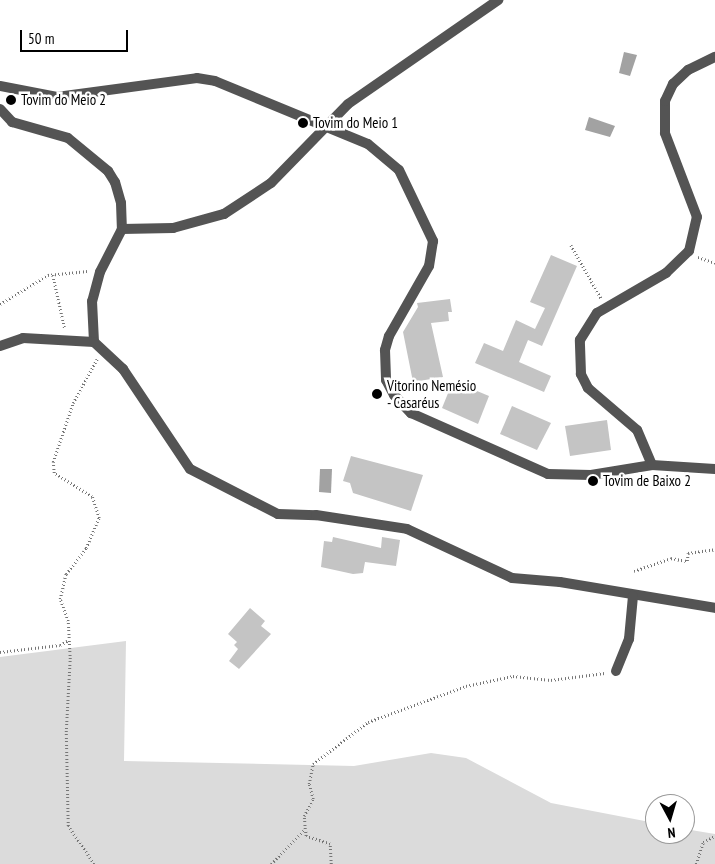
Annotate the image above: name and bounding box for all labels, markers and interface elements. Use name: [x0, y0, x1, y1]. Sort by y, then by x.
scale bar: [22, 20, 130, 52]
text: 50 m: [28, 29, 54, 48]
place label: Tovim do Meio 2: [21, 91, 106, 109]
marker: Tovim do Meio 2: [5, 94, 17, 106]
place label: Tovim do Meio 1: [313, 114, 398, 132]
marker: Tovim do Meio 1: [297, 117, 309, 129]
place label: Vitorino Nemésio - Casaréus: [387, 376, 476, 411]
marker: Vitorino Nemésio - Casaréus: [371, 388, 383, 400]
place label: Tovim de Baixo 2: [603, 472, 691, 490]
marker: Tovim de Baixo 2: [587, 475, 599, 487]
north arrow: [645, 794, 695, 844]
text: N: [667, 824, 676, 842]

